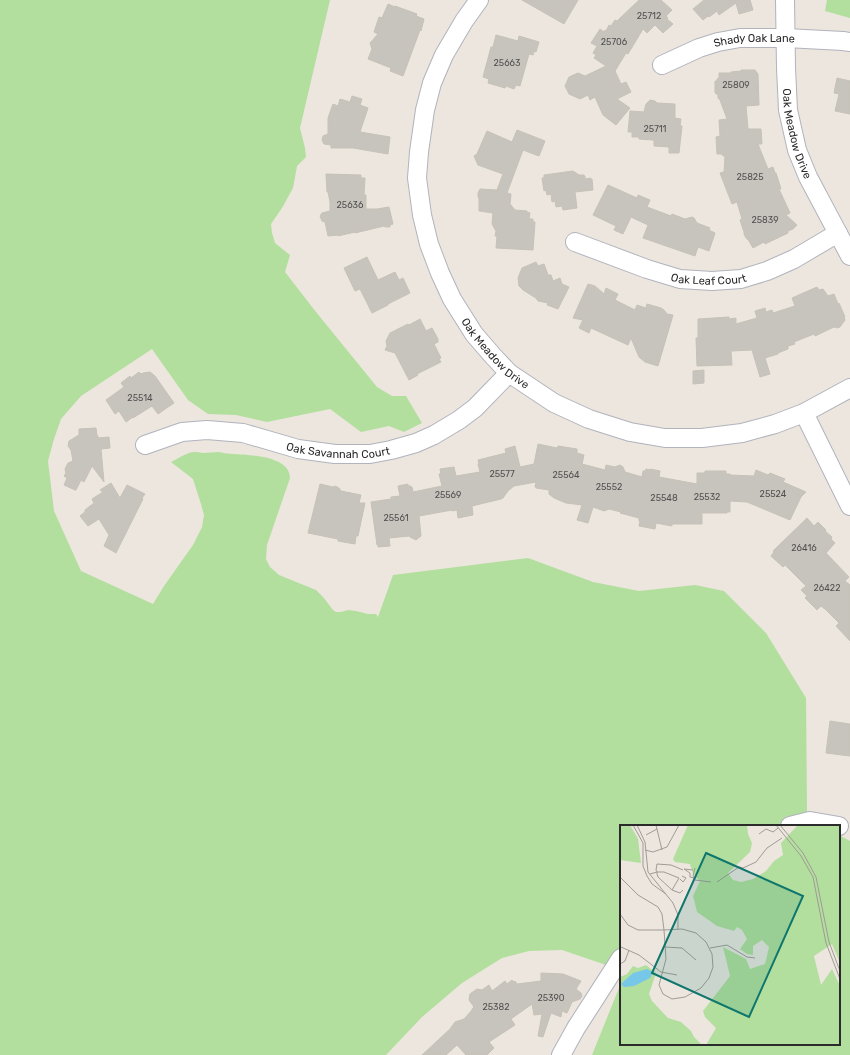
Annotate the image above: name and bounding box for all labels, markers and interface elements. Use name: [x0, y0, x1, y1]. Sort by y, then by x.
house number: 25712: [637, 11, 661, 21]
street label: Shady Oak Lane: [712, 32, 795, 50]
house number: 25706: [601, 37, 628, 47]
house number: 25663: [494, 58, 520, 68]
house number: 25809: [722, 80, 750, 90]
street label: Oak Meadow Drive: [780, 88, 815, 181]
house number: 25711: [644, 124, 667, 134]
house number: 25825: [737, 172, 763, 182]
house number: 25636: [337, 200, 364, 210]
house number: 25839: [751, 215, 779, 225]
street label: Oak Leaf Court: [669, 270, 749, 288]
street label: Oak Meadow Drive: [459, 315, 532, 391]
house number: 25514: [127, 393, 153, 403]
street label: Oak Savannah Court: [285, 439, 392, 461]
house number: 25577: [489, 469, 515, 479]
house number: 25564: [553, 470, 580, 480]
house number: 25552: [596, 482, 622, 492]
house number: 25524: [760, 489, 787, 499]
house number: 25569: [435, 490, 461, 500]
house number: 25532: [694, 492, 720, 502]
house number: 25548: [650, 493, 678, 503]
house number: 25561: [383, 513, 409, 523]
house number: 26416: [791, 543, 817, 553]
house number: 26422: [814, 583, 840, 593]
inset map: [620, 825, 840, 1045]
house number: 25390: [537, 993, 565, 1003]
house number: 25382: [482, 1002, 510, 1012]

